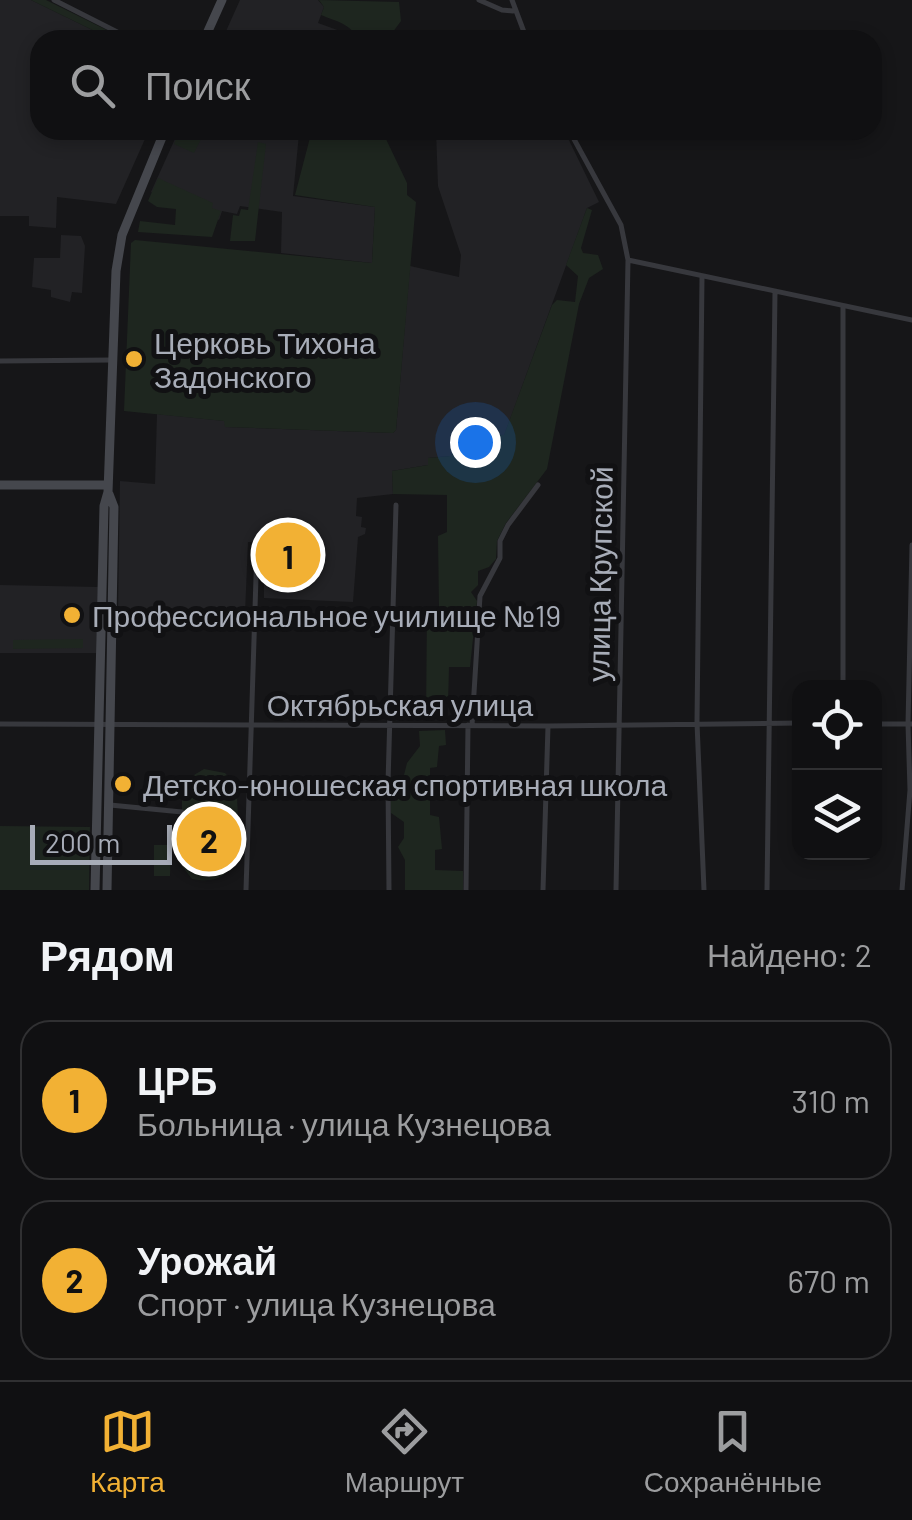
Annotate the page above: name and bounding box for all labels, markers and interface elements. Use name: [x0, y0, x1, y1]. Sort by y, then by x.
search box: [30, 30, 882, 140]
icon: search: [65, 58, 120, 113]
text: Поиск: [145, 62, 250, 108]
place label: Церковь Тихона Задонского: [154, 324, 376, 394]
marker: Церковь Тихона Задонского: [123, 348, 145, 370]
your location: [450, 417, 501, 468]
street label: улица Крупской: [579, 466, 619, 682]
pin: 1: [256, 518, 320, 592]
place label: Профессиональное училище №19: [92, 597, 561, 633]
marker: Профессиональное училище №19: [61, 604, 83, 626]
map controls: [792, 680, 882, 860]
button: locate: [792, 680, 882, 770]
street label: Октябрьская улица: [267, 686, 534, 722]
place label: Детско-юношеская спортивная школа: [143, 766, 668, 802]
button: layers: [792, 770, 882, 860]
marker: Детско-юношеская спортивная школа: [112, 773, 134, 795]
pin: 2: [176, 802, 242, 876]
scale bar: [30, 820, 172, 864]
text: 200 m: [45, 825, 120, 859]
text: Рядом: [40, 929, 175, 979]
text: Найдено: 2: [707, 935, 872, 973]
text: ЦРБ: [137, 1057, 217, 1103]
text: 1: [69, 1081, 80, 1119]
text: 310 m: [792, 1081, 870, 1119]
text: Больница · улица Кузнецова: [137, 1104, 551, 1142]
text: Урожай: [137, 1237, 277, 1283]
text: 2: [66, 1261, 83, 1299]
text: 670 m: [787, 1261, 870, 1299]
text: Спорт · улица Кузнецова: [137, 1284, 496, 1322]
tab: Карта: [90, 1404, 165, 1499]
tab: Маршрут: [345, 1404, 464, 1499]
tab: Сохранённые: [644, 1404, 822, 1499]

